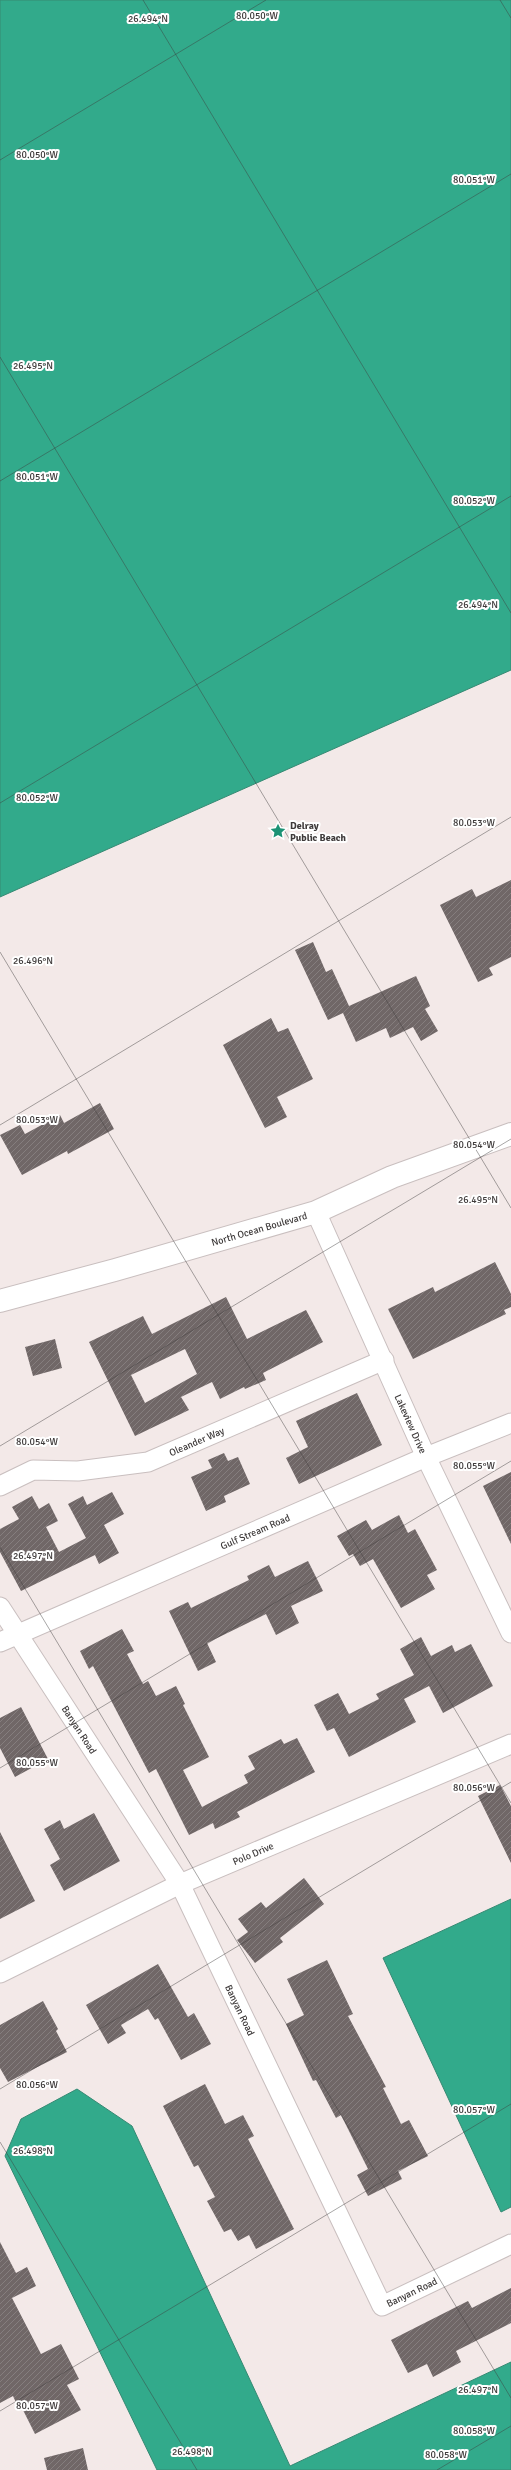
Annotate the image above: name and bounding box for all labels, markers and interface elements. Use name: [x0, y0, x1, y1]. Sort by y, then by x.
text: 80.050°W: [236, 10, 278, 22]
text: 26.494°N: [128, 13, 168, 25]
text: 80.050°W: [16, 149, 58, 161]
text: 80.051°W: [453, 174, 495, 186]
text: 26.495°N: [13, 360, 53, 372]
text: 80.051°W: [16, 471, 58, 483]
text: 80.052°W: [453, 495, 495, 507]
text: 26.494°N: [458, 599, 498, 611]
text: 80.052°W: [16, 792, 58, 804]
text: 80.053°W: [453, 817, 495, 829]
place label: Delray Public Beach: [290, 820, 346, 844]
place icon: Delray Public Beach: [269, 822, 287, 840]
text: 26.496°N: [13, 955, 53, 967]
text: 80.053°W: [16, 1114, 58, 1126]
text: 80.054°W: [453, 1139, 495, 1151]
text: 26.495°N: [458, 1194, 498, 1206]
street label: North Ocean Boulevard: [210, 1210, 309, 1249]
street label: Lakeview Drive: [392, 1392, 429, 1456]
street label: Oleander Way: [167, 1425, 227, 1459]
text: 80.054°W: [16, 1436, 58, 1448]
text: 80.055°W: [453, 1460, 495, 1472]
street label: Gulf Stream Road: [219, 1512, 292, 1553]
text: 26.497°N: [13, 1550, 53, 1562]
street label: Banyan Road: [59, 1704, 99, 1756]
text: 80.055°W: [16, 1757, 58, 1769]
text: 80.056°W: [453, 1782, 495, 1794]
street label: Polo Drive: [231, 1840, 276, 1868]
street label: Banyan Road: [222, 1983, 257, 2038]
text: 80.056°W: [16, 2079, 58, 2091]
text: 80.057°W: [453, 2104, 495, 2116]
text: 26.498°N: [13, 2145, 53, 2157]
street label: Banyan Road: [385, 2275, 439, 2310]
text: 26.497°N: [458, 2384, 498, 2396]
text: 80.057°W: [16, 2400, 58, 2412]
text: 80.058°W: [453, 2425, 495, 2437]
text: 26.498°N: [172, 2446, 212, 2458]
text: 80.058°W: [425, 2449, 467, 2461]

